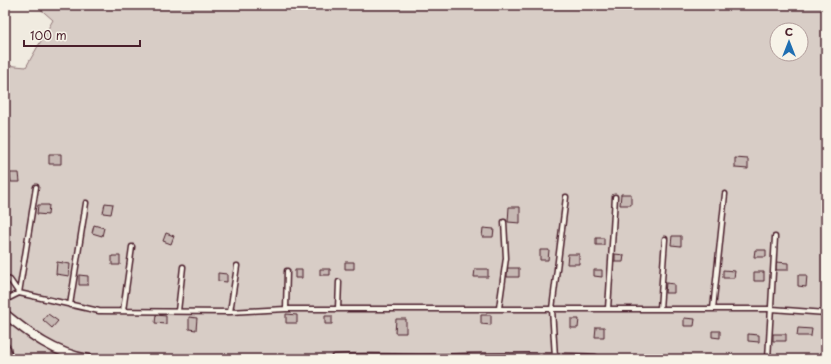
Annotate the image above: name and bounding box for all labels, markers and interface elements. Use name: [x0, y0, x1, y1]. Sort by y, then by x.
scale bar: [24, 22, 140, 48]
north arrow: [769, 22, 809, 62]
text: С: [785, 23, 793, 40]
text: 100 m: [30, 26, 67, 44]

